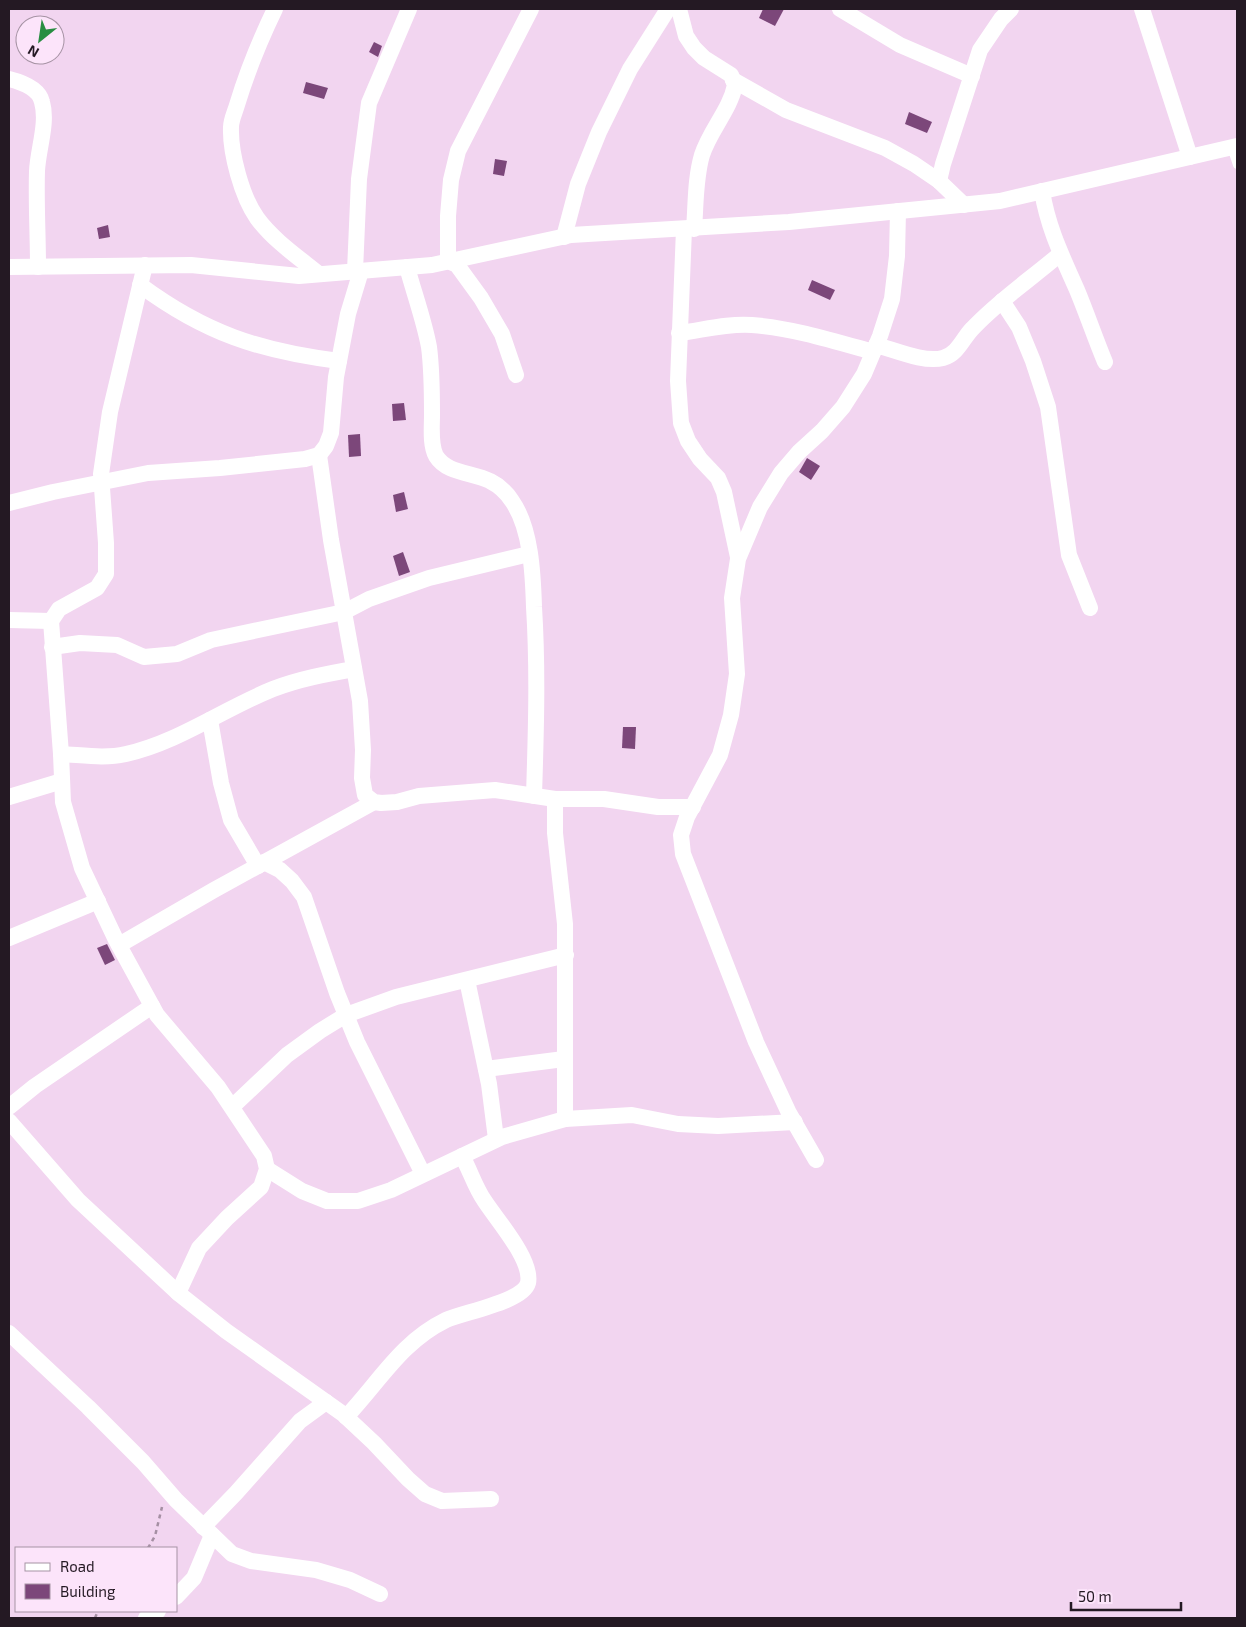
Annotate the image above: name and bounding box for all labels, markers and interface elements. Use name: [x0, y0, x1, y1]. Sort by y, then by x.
north arrow: [15, 15, 65, 65]
text: N: [25, 42, 42, 62]
legend: [15, 1547, 178, 1612]
text: Road: [60, 1557, 95, 1575]
scale bar: [1071, 1580, 1181, 1612]
text: Building: [60, 1582, 116, 1600]
text: 50 m: [1078, 1587, 1112, 1605]

